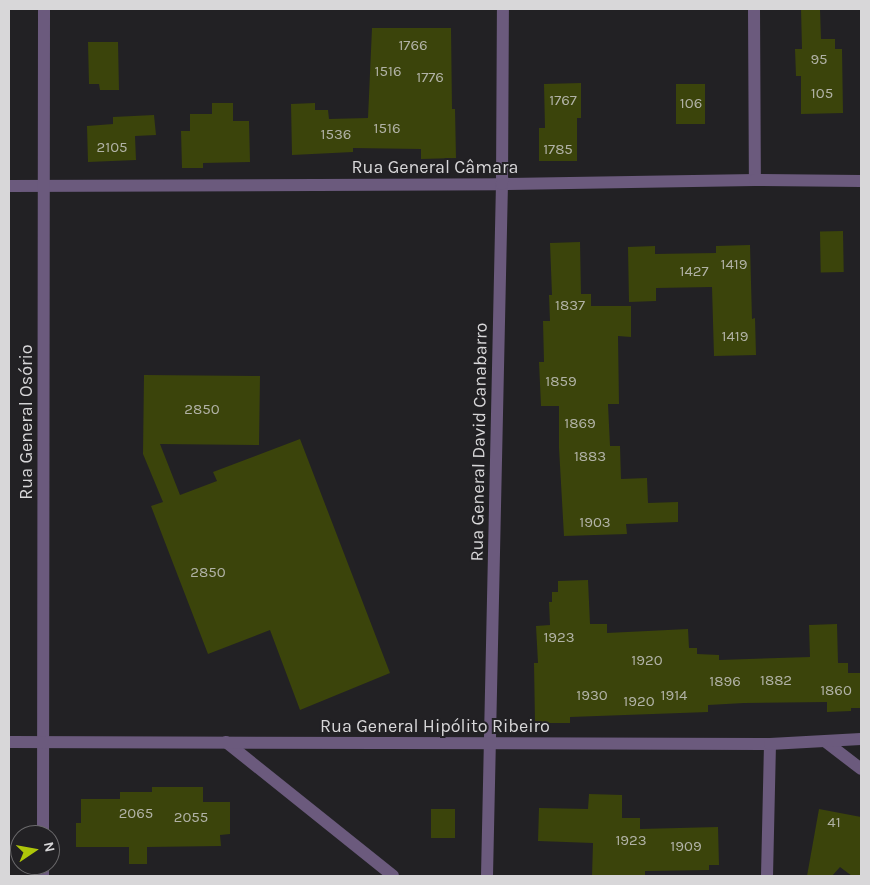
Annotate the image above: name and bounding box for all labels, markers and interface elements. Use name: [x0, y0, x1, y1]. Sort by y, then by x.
house number: 1766: [398, 37, 428, 55]
house number: 95: [810, 51, 828, 69]
house number: 1516: [375, 63, 401, 81]
house number: 1776: [416, 69, 444, 87]
house number: 105: [811, 85, 833, 103]
house number: 1767: [549, 92, 577, 110]
house number: 106: [680, 95, 702, 113]
house number: 1516: [374, 120, 400, 138]
house number: 1536: [321, 126, 351, 144]
house number: 2105: [96, 139, 128, 157]
house number: 1785: [543, 141, 573, 159]
street label: Rua General Câmara: [352, 156, 518, 178]
house number: 1419: [721, 256, 747, 274]
house number: 1427: [679, 263, 709, 281]
house number: 1837: [555, 297, 585, 315]
street label: Rua General David Canabarro: [466, 322, 492, 562]
house number: 1419: [722, 328, 748, 346]
street label: Rua General Osório: [15, 344, 37, 500]
house number: 1859: [545, 373, 577, 391]
house number: 2850: [184, 401, 220, 419]
house number: 1869: [564, 415, 596, 433]
house number: 1883: [574, 448, 606, 466]
house number: 1903: [579, 514, 611, 532]
house number: 2850: [190, 564, 226, 582]
house number: 1923: [543, 629, 575, 647]
house number: 1920: [631, 652, 663, 670]
house number: 1882: [760, 672, 792, 690]
house number: 1896: [709, 673, 741, 691]
house number: 1860: [820, 682, 852, 700]
house number: 1930: [576, 687, 608, 705]
house number: 1914: [661, 687, 687, 705]
house number: 1920: [623, 693, 655, 711]
street label: Rua General Hipólito Ribeiro: [320, 715, 550, 737]
house number: 2065: [119, 805, 153, 823]
house number: 2055: [174, 809, 208, 827]
house number: 41: [827, 814, 841, 832]
north arrow: [10, 825, 60, 875]
house number: 1923: [615, 832, 647, 850]
house number: 1909: [670, 838, 702, 856]
text: N: [40, 840, 59, 854]

